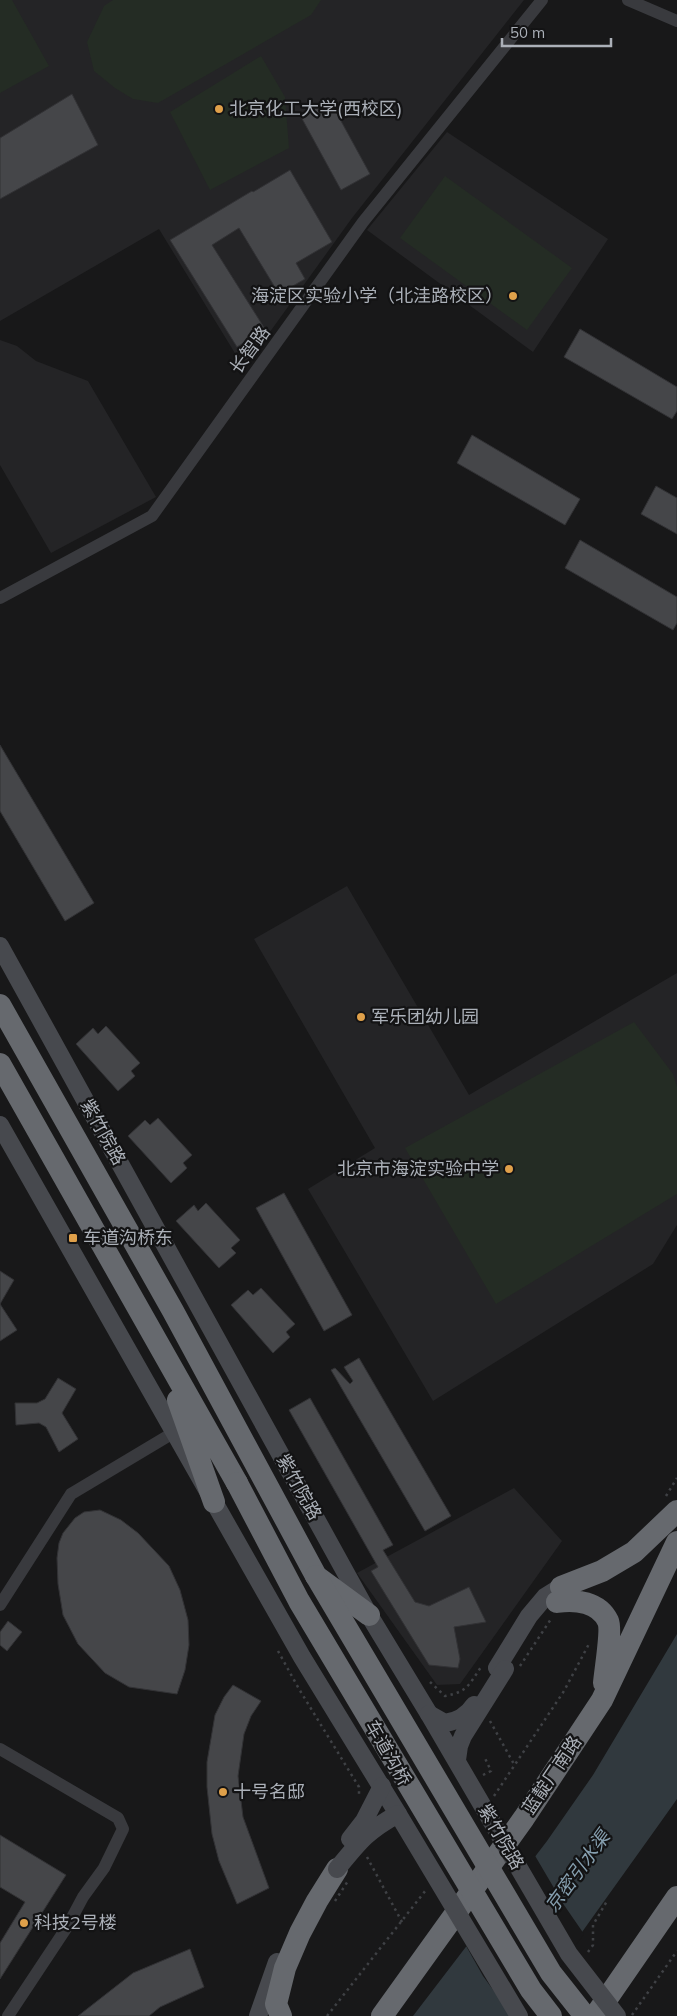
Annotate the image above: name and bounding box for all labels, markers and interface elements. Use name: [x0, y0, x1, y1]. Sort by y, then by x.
scale bar: [502, 15, 611, 47]
text: 50 m: [510, 23, 545, 42]
place label: 北京化工大学(西校区): [229, 97, 402, 120]
marker: 北京化工大学(西校区): [213, 103, 225, 115]
place label: 海淀区实验小学（北洼路校区）: [251, 284, 503, 307]
marker: 海淀区实验小学（北洼路校区）: [507, 290, 519, 302]
street label: 长智路: [224, 321, 275, 378]
place label: 军乐团幼儿园: [371, 1005, 479, 1028]
marker: 军乐团幼儿园: [355, 1011, 367, 1023]
street label: 紫竹院路: [76, 1095, 131, 1169]
place label: 北京市海淀实验中学: [337, 1157, 499, 1180]
marker: 北京市海淀实验中学: [503, 1163, 515, 1175]
place label: 车道沟桥东: [83, 1226, 173, 1249]
marker: 车道沟桥东: [67, 1232, 79, 1244]
street label: 紫竹院路: [272, 1450, 327, 1524]
street label: 车道沟桥: [360, 1716, 416, 1790]
street label: 蓝靛厂南路: [517, 1731, 586, 1818]
place label: 十号名邸: [233, 1780, 305, 1803]
marker: 十号名邸: [217, 1786, 229, 1798]
street label: 紫竹院路: [473, 1800, 529, 1874]
water label: 京密引水渠: [539, 1823, 616, 1916]
place label: 科技2号楼: [34, 1911, 117, 1934]
marker: 科技2号楼: [18, 1917, 30, 1929]

